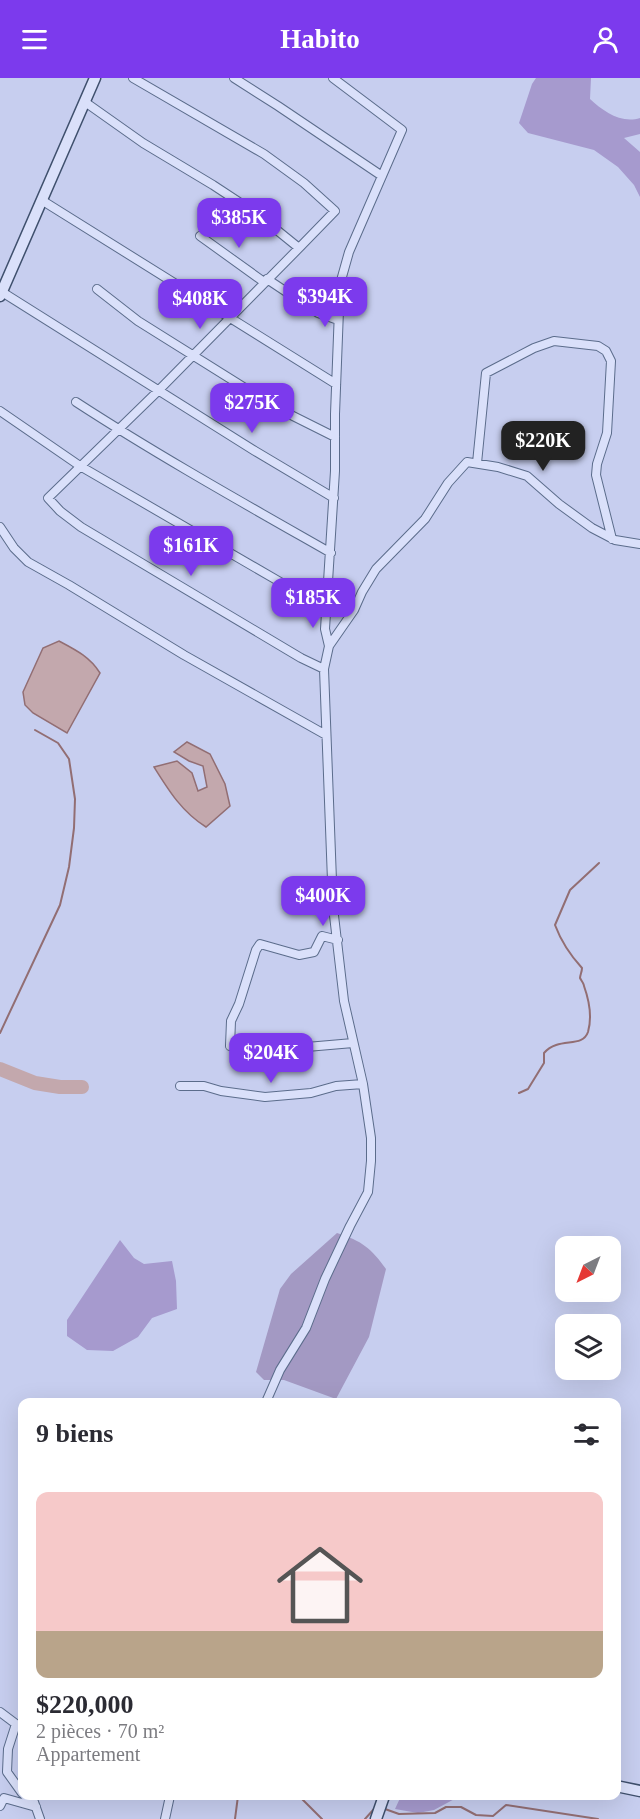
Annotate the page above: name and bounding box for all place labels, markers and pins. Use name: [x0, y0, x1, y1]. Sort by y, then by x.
pin: $385K: [197, 198, 281, 249]
pin: $394K: [283, 277, 367, 328]
pin: $408K: [158, 279, 242, 330]
pin: $275K: [210, 383, 294, 434]
pin: $220K: [501, 421, 585, 472]
pin: $161K: [149, 526, 233, 577]
pin: $185K: [271, 578, 355, 629]
pin: $400K: [281, 876, 365, 927]
pin: $204K: [229, 1033, 313, 1084]

